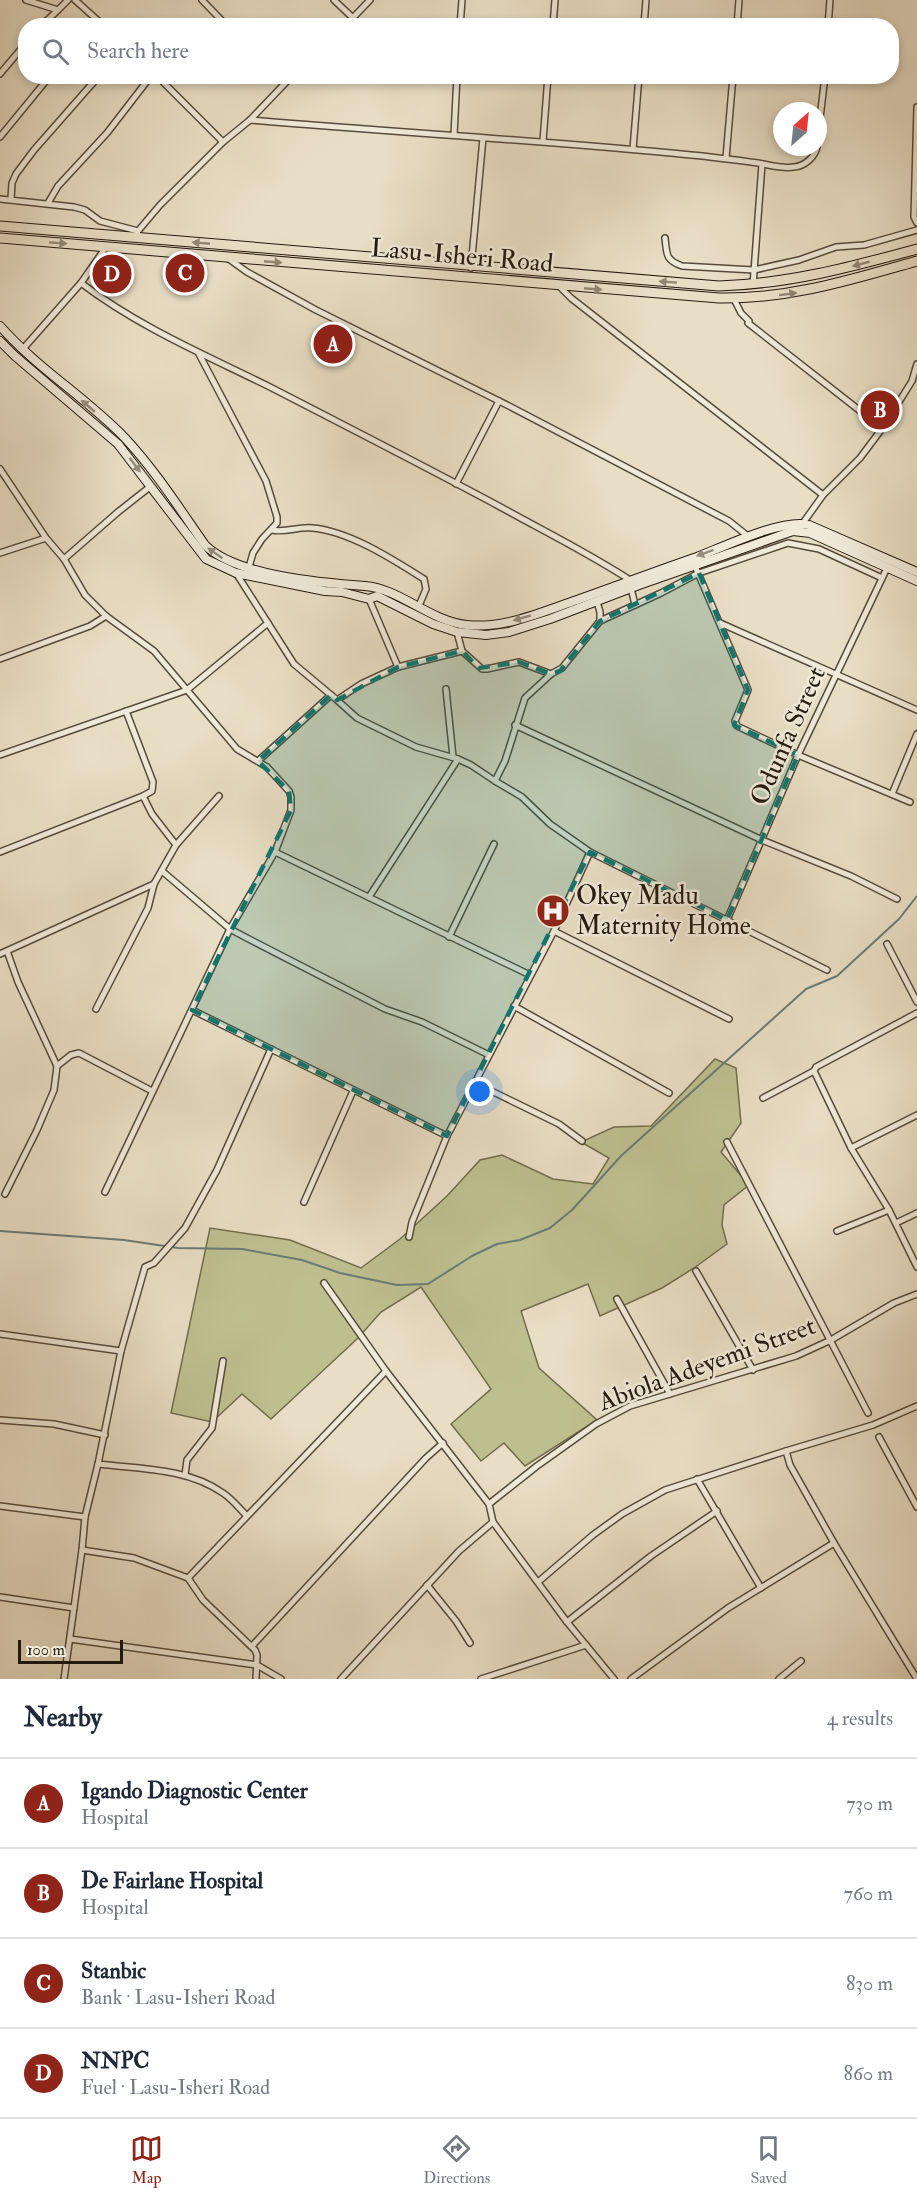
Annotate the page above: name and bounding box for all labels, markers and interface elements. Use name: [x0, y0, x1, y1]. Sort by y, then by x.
search box: [18, 18, 899, 84]
icon: search: [39, 35, 72, 68]
text: Search here: [87, 37, 189, 65]
north arrow: [773, 102, 827, 156]
street label: Lasu-Isheri Road: [369, 232, 555, 280]
one-way arrow: [49, 238, 68, 247]
one-way arrow: [192, 238, 211, 248]
pin: C: [166, 250, 204, 296]
pin: D: [92, 252, 132, 296]
one-way arrow: [264, 257, 283, 267]
one-way arrow: [851, 260, 870, 270]
one-way arrow: [658, 278, 677, 287]
one-way arrow: [584, 284, 603, 294]
one-way arrow: [778, 289, 797, 298]
pin: A: [314, 322, 352, 366]
pin: B: [860, 388, 900, 432]
one-way arrow: [81, 401, 96, 413]
one-way arrow: [129, 458, 141, 473]
one-way arrow: [207, 547, 223, 559]
one-way arrow: [696, 549, 714, 559]
one-way arrow: [512, 614, 530, 623]
street label: Odunfa Street: [743, 662, 833, 810]
place label: Okey Madu Maternity Home: [576, 880, 751, 942]
hospital icon: Okey Madu Maternity Home: [535, 893, 571, 929]
your location: [465, 1077, 494, 1106]
street label: Abiola Adeyemi Street: [593, 1310, 820, 1418]
scale bar: [18, 1637, 123, 1664]
text: 100 m: [27, 1640, 65, 1660]
text: Nearby: [24, 1702, 102, 1734]
text: 4 results: [827, 1706, 893, 1731]
text: Igando Diagnostic Center: [81, 1777, 308, 1805]
text: A: [37, 1791, 50, 1816]
text: 730 m: [846, 1791, 893, 1816]
text: Hospital: [81, 1805, 149, 1830]
text: De Fairlane Hospital: [81, 1867, 263, 1895]
text: B: [37, 1881, 50, 1906]
text: 760 m: [844, 1881, 893, 1906]
text: Hospital: [81, 1895, 149, 1920]
text: Stanbic: [81, 1957, 146, 1985]
text: C: [36, 1971, 51, 1996]
text: 830 m: [846, 1971, 893, 1996]
text: Bank · Lasu-Isheri Road: [81, 1985, 275, 2010]
text: NNPC: [81, 2047, 149, 2075]
text: D: [35, 2061, 52, 2086]
text: 860 m: [844, 2061, 893, 2086]
text: Fuel · Lasu-Isheri Road: [81, 2075, 270, 2100]
tab: Map: [130, 2132, 163, 2188]
tab: Directions: [423, 2132, 490, 2188]
tab: Saved: [750, 2132, 787, 2188]

